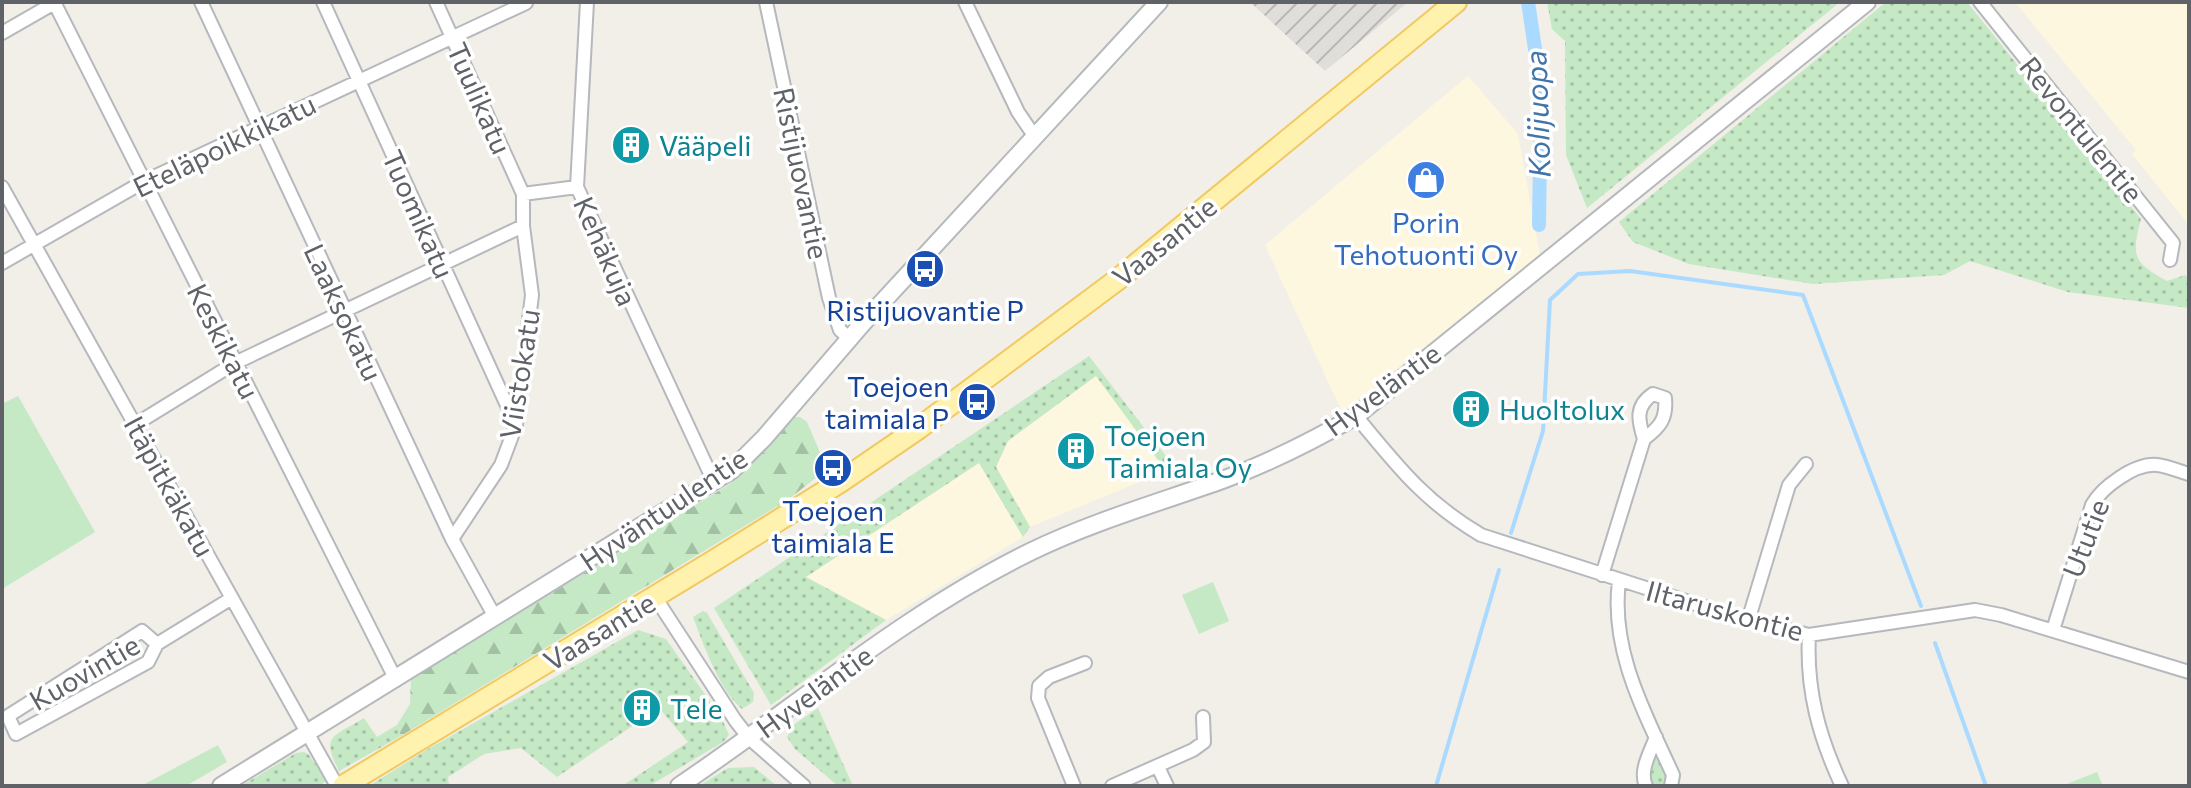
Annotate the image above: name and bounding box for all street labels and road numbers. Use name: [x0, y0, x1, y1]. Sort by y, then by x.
street label: Tuulikatu: [440, 37, 520, 159]
street label: Revontulentie: [2013, 49, 2151, 209]
street label: Ristijuovantie: [767, 84, 837, 262]
street label: Eteläpoikkikatu: [127, 86, 321, 204]
street label: Tuomikatu: [376, 145, 462, 283]
street label: Vaasantie: [1105, 189, 1223, 293]
street label: Kehäkuja: [567, 191, 645, 311]
street label: Laaksokatu: [298, 238, 390, 386]
street label: Keskikatu: [181, 278, 267, 404]
street label: Viistokatu: [492, 307, 546, 441]
street label: Hyveläntie: [1317, 336, 1447, 442]
street label: Itäpitkäkatu: [117, 410, 223, 562]
street label: Hyväntuulentie: [573, 441, 753, 577]
street label: Ututie: [2055, 494, 2115, 582]
street label: Iltaruskontie: [1643, 573, 1807, 647]
street label: Vaasantie: [537, 585, 661, 677]
street label: Kuovintie: [23, 627, 145, 717]
street label: Hyveläntie: [749, 638, 879, 744]

